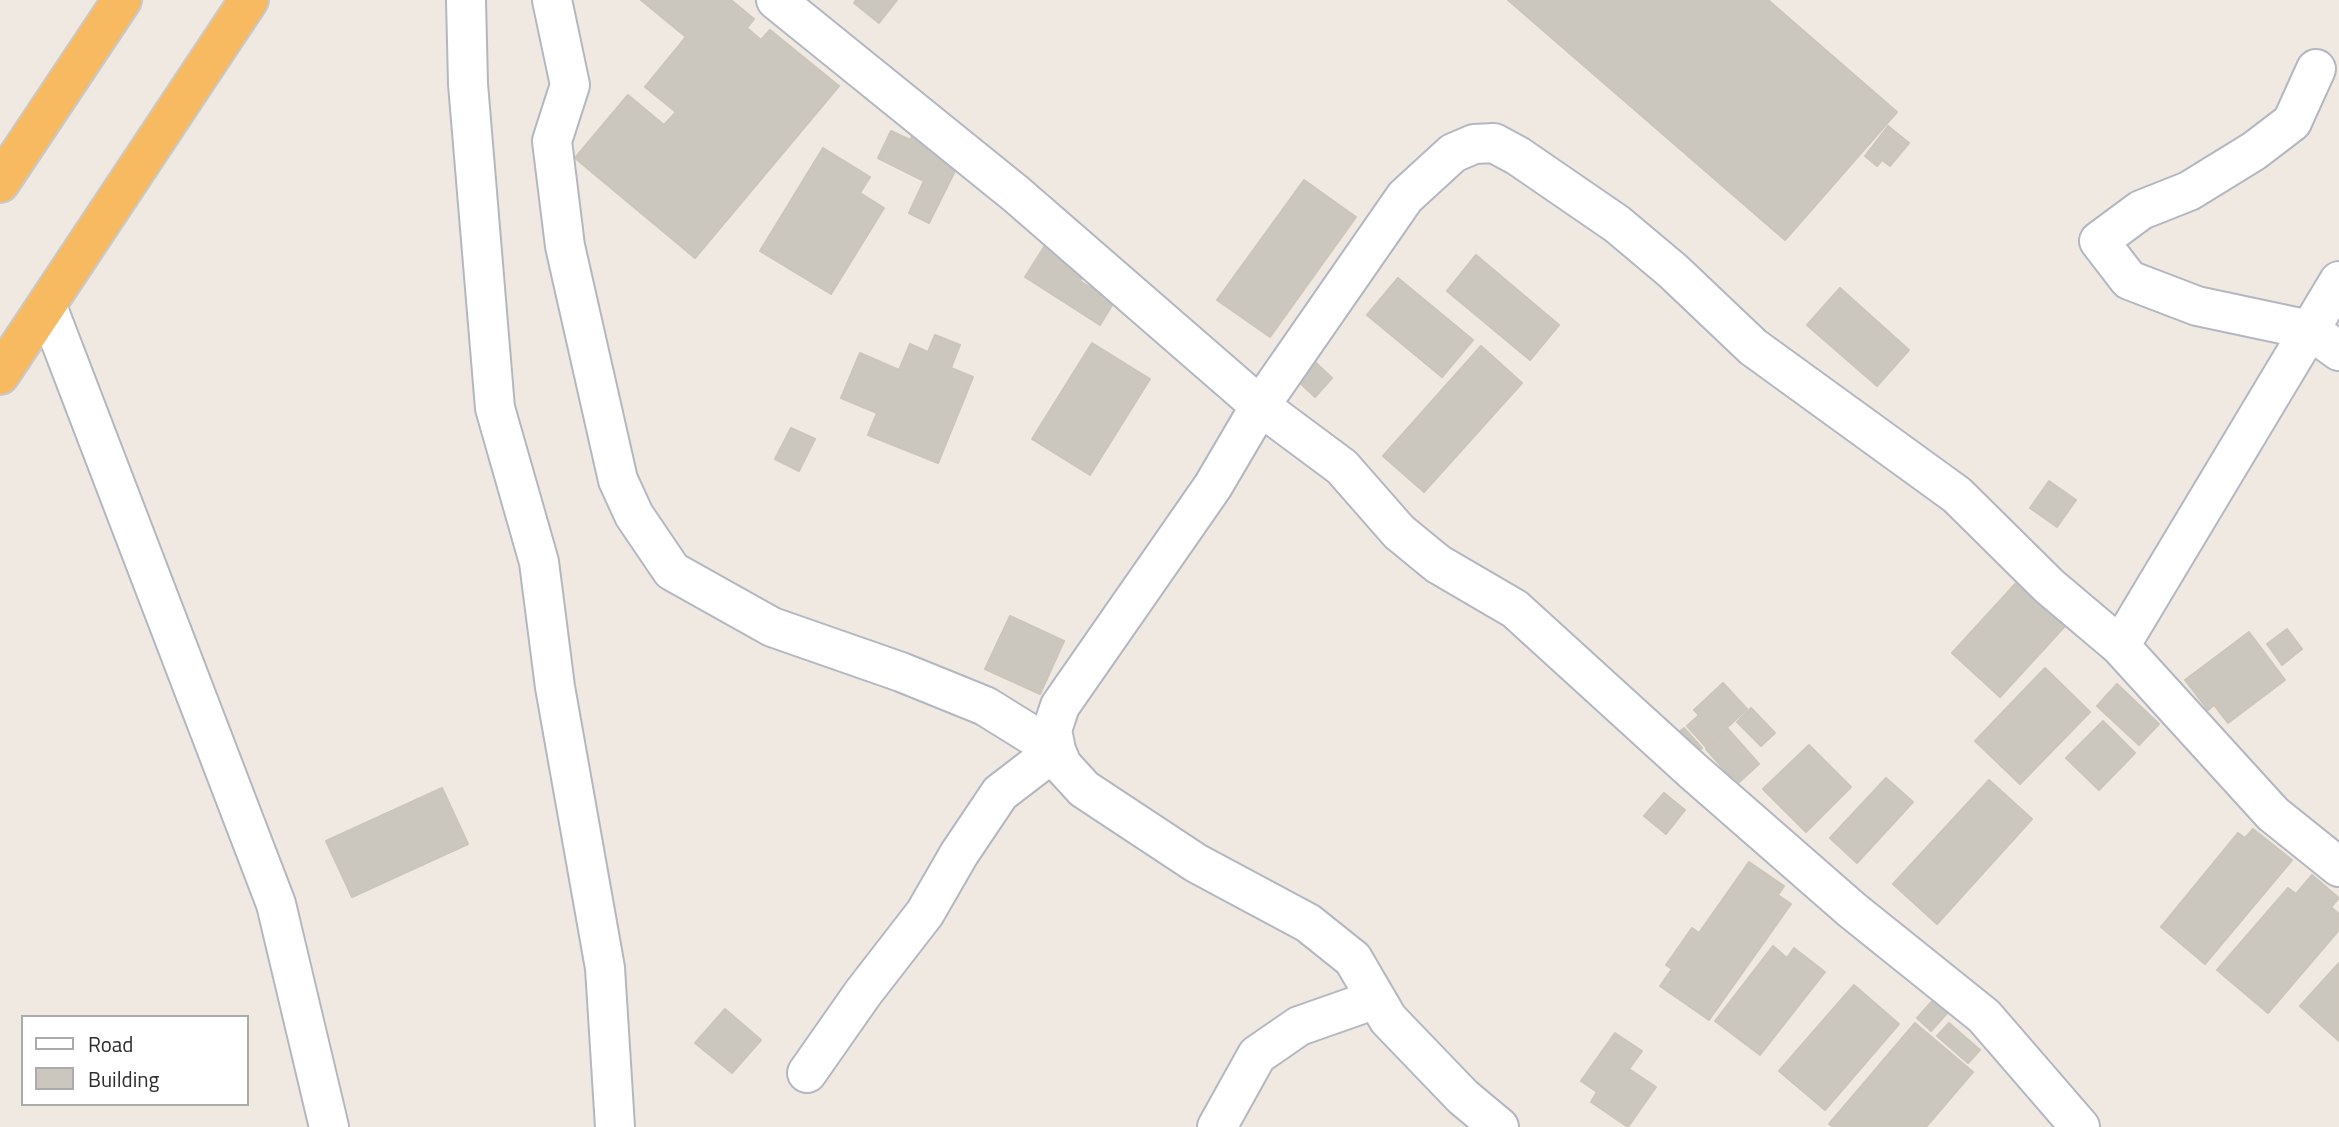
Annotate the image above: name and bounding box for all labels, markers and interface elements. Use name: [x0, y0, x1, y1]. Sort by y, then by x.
legend: [21, 1015, 248, 1106]
text: Road: [88, 1028, 133, 1060]
text: Building: [88, 1063, 159, 1095]

